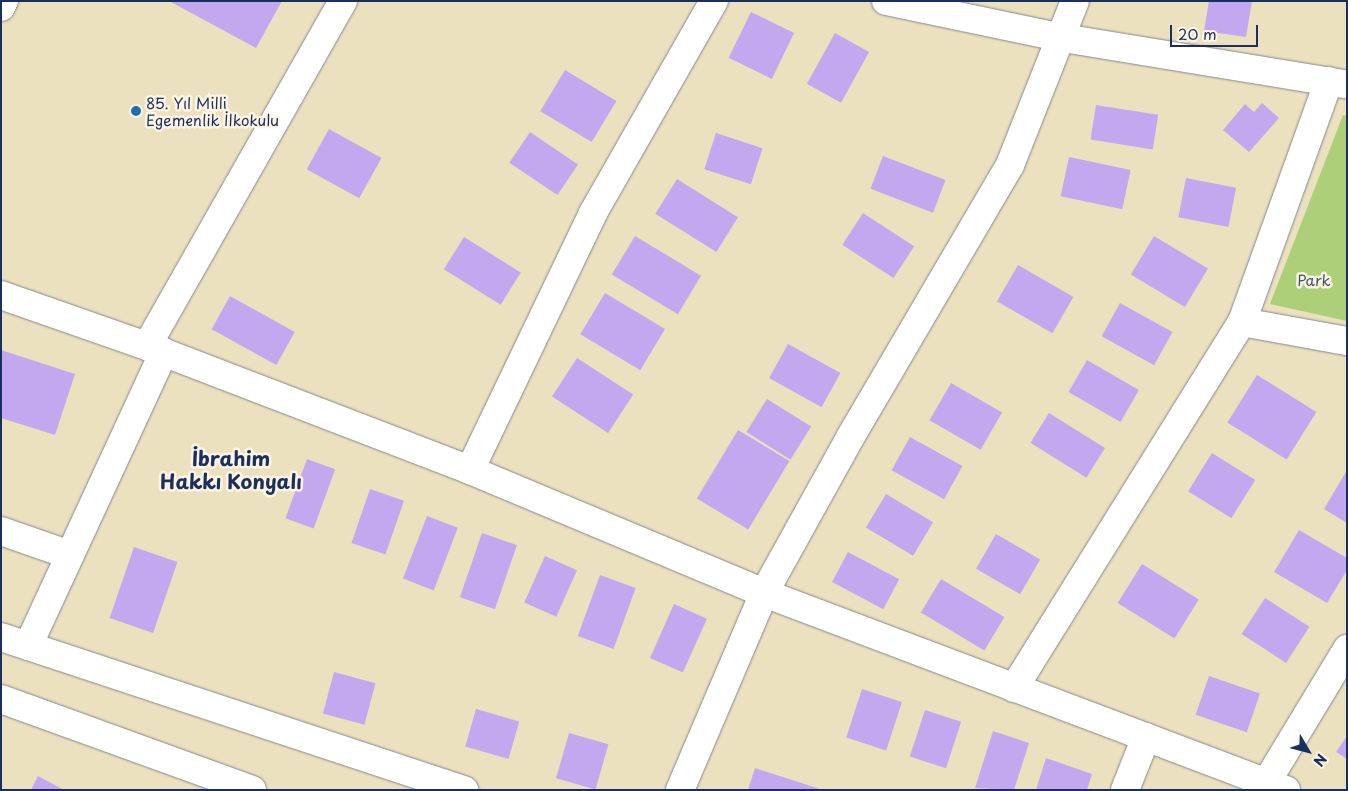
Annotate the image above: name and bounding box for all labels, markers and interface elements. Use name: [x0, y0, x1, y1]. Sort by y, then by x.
scale bar: [1173, 15, 1260, 47]
text: 20 m: [1178, 22, 1217, 45]
place label: 85. Yıl Milli Egemenlik İlkokulu: [146, 93, 280, 128]
marker: 85. Yıl Milli Egemenlik İlkokulu: [130, 105, 142, 117]
park label: Park: [1297, 271, 1331, 289]
district label: İbrahim Hakkı Konyalı: [159, 446, 303, 493]
north arrow: [1283, 726, 1333, 776]
text: N: [1309, 750, 1332, 771]

